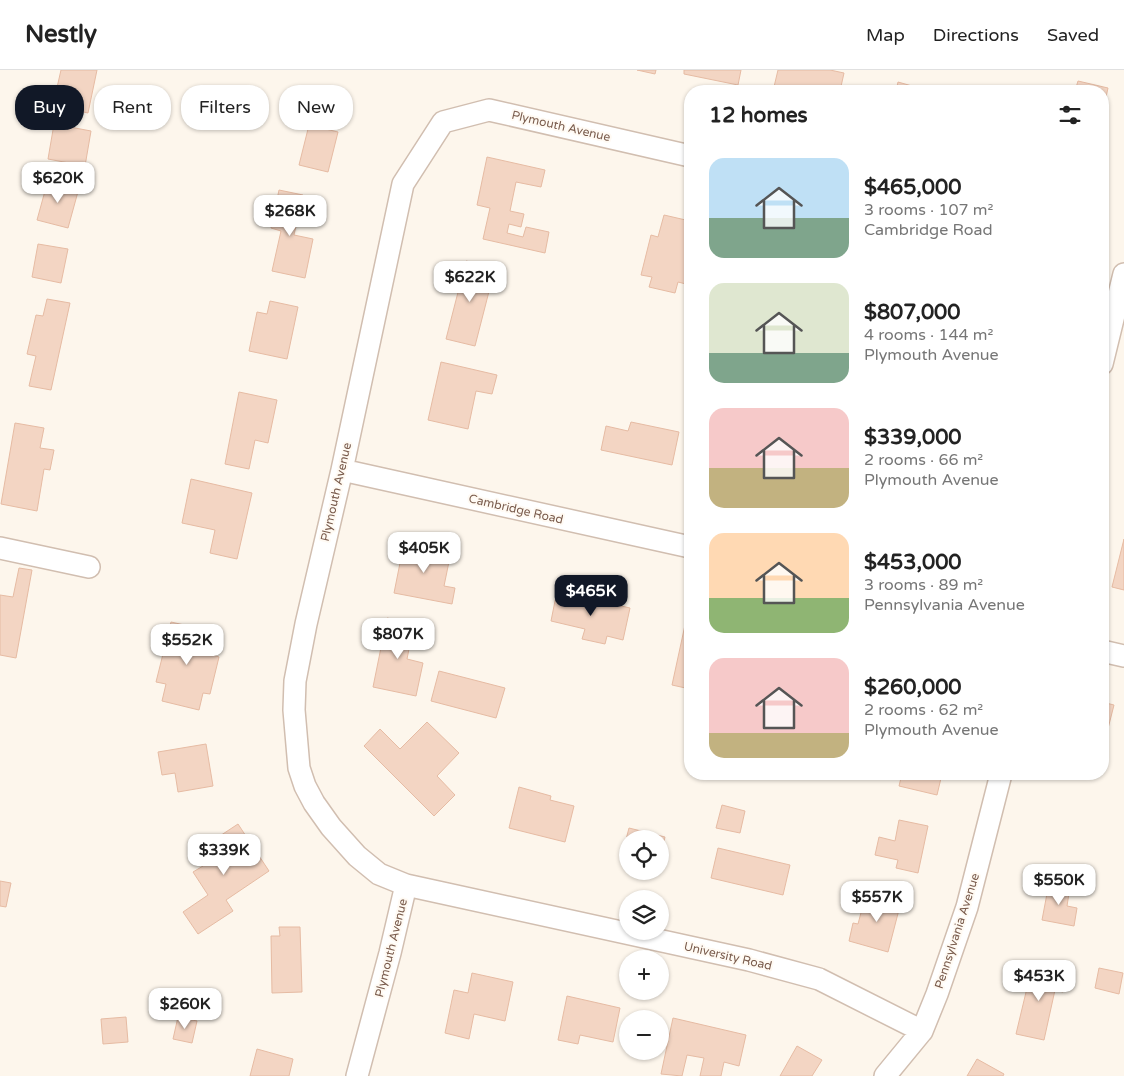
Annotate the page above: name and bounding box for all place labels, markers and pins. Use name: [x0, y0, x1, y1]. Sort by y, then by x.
pin: $620K: [23, 162, 93, 204]
pin: $268K: [255, 194, 325, 237]
pin: $622K: [435, 260, 505, 303]
pin: $405K: [389, 532, 459, 574]
pin: $465K: [556, 574, 626, 617]
pin: $807K: [363, 618, 433, 660]
pin: $552K: [152, 624, 222, 666]
pin: $339K: [189, 834, 259, 876]
pin: $550K: [1024, 864, 1094, 906]
pin: $557K: [842, 880, 912, 923]
pin: $453K: [1004, 960, 1074, 1002]
pin: $260K: [150, 988, 220, 1030]

